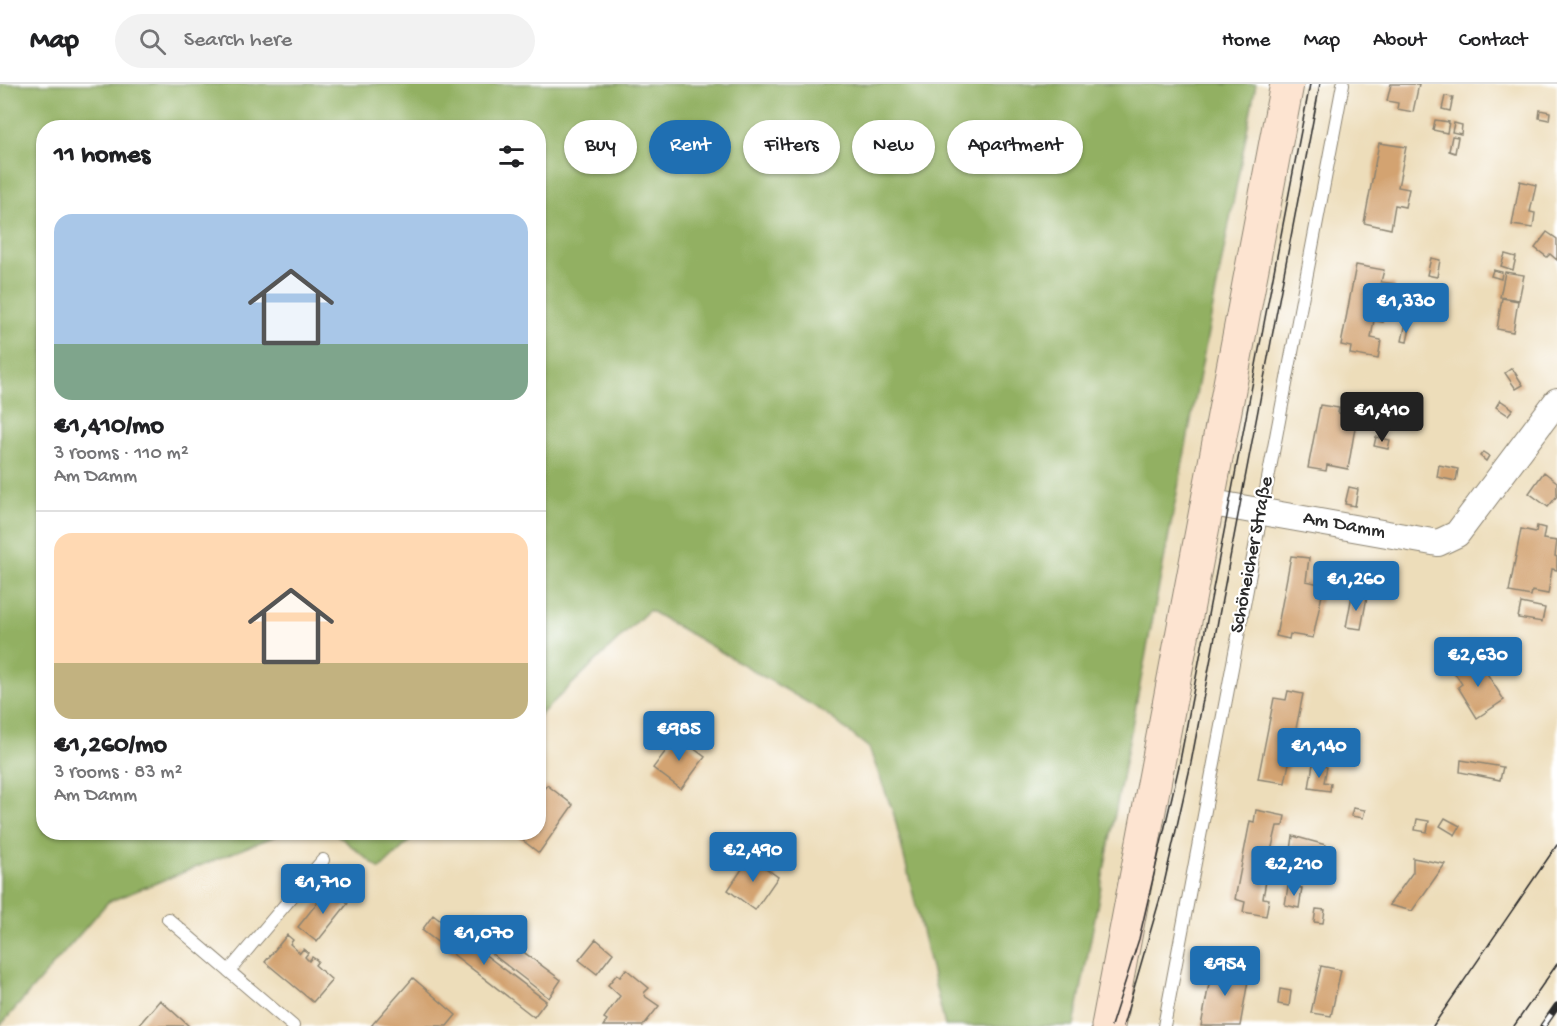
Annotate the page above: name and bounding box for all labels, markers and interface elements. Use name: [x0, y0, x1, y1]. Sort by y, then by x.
search box: [115, 14, 535, 68]
text: Map: [30, 25, 79, 58]
icon: search: [136, 25, 169, 58]
text: Search here: [184, 28, 292, 54]
text: Home: [1222, 29, 1270, 54]
text: Map: [1303, 29, 1340, 54]
text: About: [1373, 29, 1426, 54]
text: Contact: [1459, 29, 1527, 54]
chip: Buy: [564, 120, 637, 174]
chip: Rent: [649, 120, 731, 174]
chip: Filters: [743, 120, 840, 174]
chip: New: [852, 120, 935, 174]
chip: Apartment: [947, 120, 1083, 174]
icon: filters: [495, 140, 528, 173]
text: 11 homes: [54, 141, 150, 172]
icon: home: [237, 253, 345, 361]
pin: €1,330: [1357, 283, 1455, 334]
text: €1,330: [1377, 291, 1435, 314]
pin: €1,410: [1333, 392, 1431, 443]
text: €1,410: [1354, 400, 1410, 423]
text: €1,410/mo: [54, 412, 164, 443]
text: 3 rooms · 110 m²: [54, 443, 189, 466]
text: Am Damm: [54, 466, 137, 489]
street label: Schöneicher Straße: [1227, 474, 1280, 635]
street label: Am Damm: [1301, 507, 1387, 545]
pin: €1,260: [1307, 561, 1405, 612]
text: €1,260: [1327, 569, 1385, 592]
icon: home: [237, 572, 345, 680]
pin: €2,630: [1429, 637, 1527, 688]
text: €2,630: [1448, 645, 1508, 668]
pin: €985: [643, 711, 715, 762]
text: €985: [657, 719, 701, 742]
pin: €1,140: [1270, 728, 1368, 779]
text: €1,260/mo: [54, 731, 167, 762]
text: €1,140: [1291, 736, 1347, 759]
text: 3 rooms · 83 m²: [54, 762, 182, 785]
text: Am Damm: [54, 785, 137, 808]
pin: €2,490: [704, 832, 802, 883]
text: €2,490: [724, 840, 782, 863]
pin: €2,210: [1245, 846, 1343, 897]
text: €2,210: [1265, 854, 1323, 877]
pin: €1,710: [274, 864, 372, 915]
text: €1,710: [295, 872, 351, 895]
pin: €1,070: [435, 915, 533, 966]
text: €1,070: [454, 923, 514, 946]
pin: €954: [1189, 946, 1261, 997]
text: €954: [1204, 954, 1246, 977]

